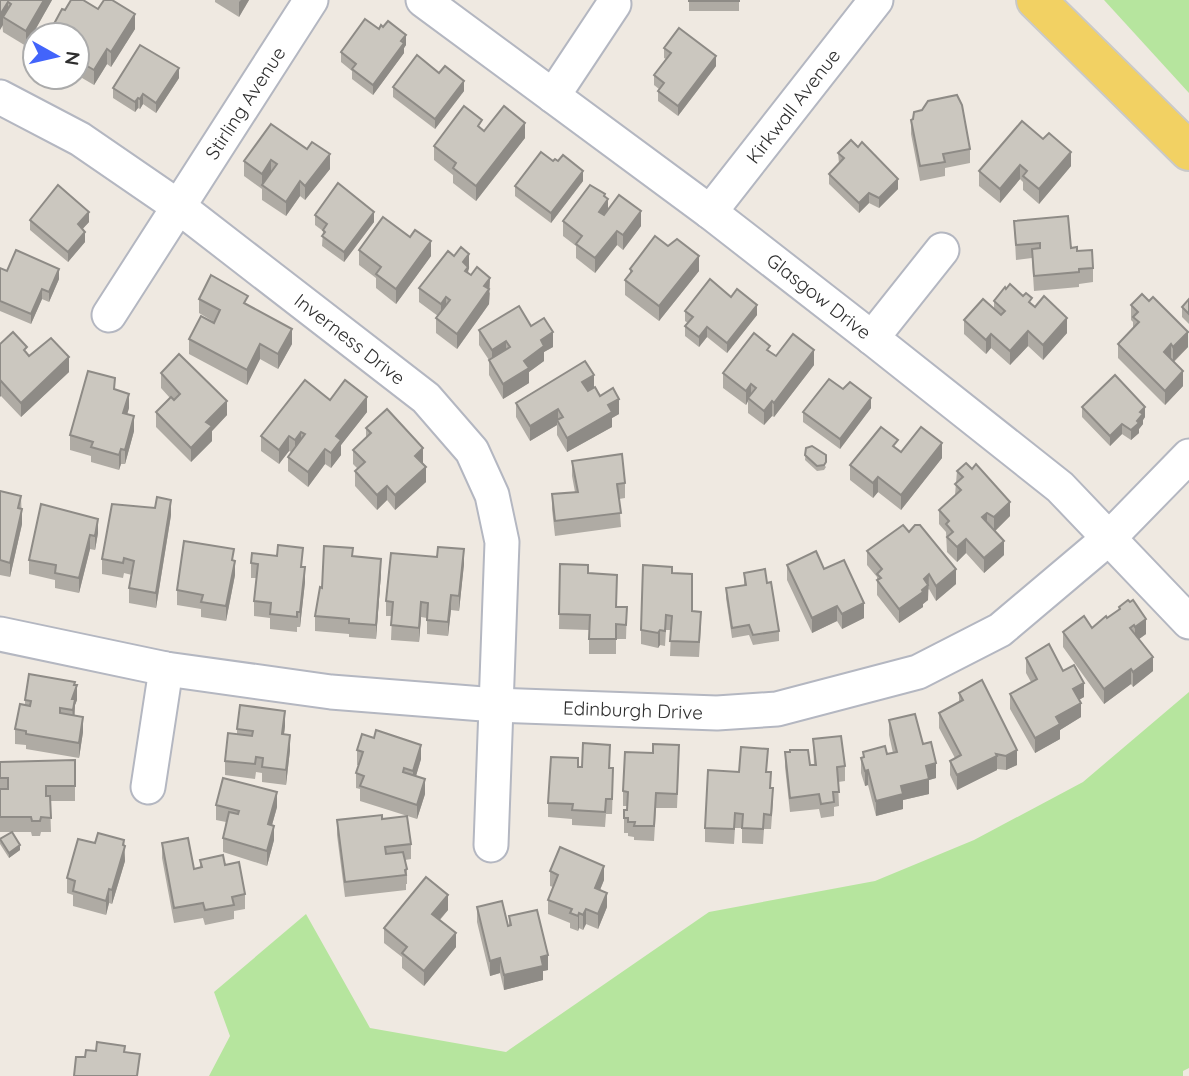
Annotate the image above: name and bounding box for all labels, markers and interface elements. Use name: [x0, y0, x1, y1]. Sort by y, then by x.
north arrow: [21, 21, 91, 91]
street label: Stirling Avenue: [200, 42, 290, 164]
street label: Kirkwall Avenue: [741, 44, 845, 168]
text: N: [60, 50, 86, 67]
street label: Glasgow Drive: [762, 248, 876, 344]
street label: Inverness Drive: [290, 288, 410, 390]
street label: Edinburgh Drive: [563, 696, 703, 724]

